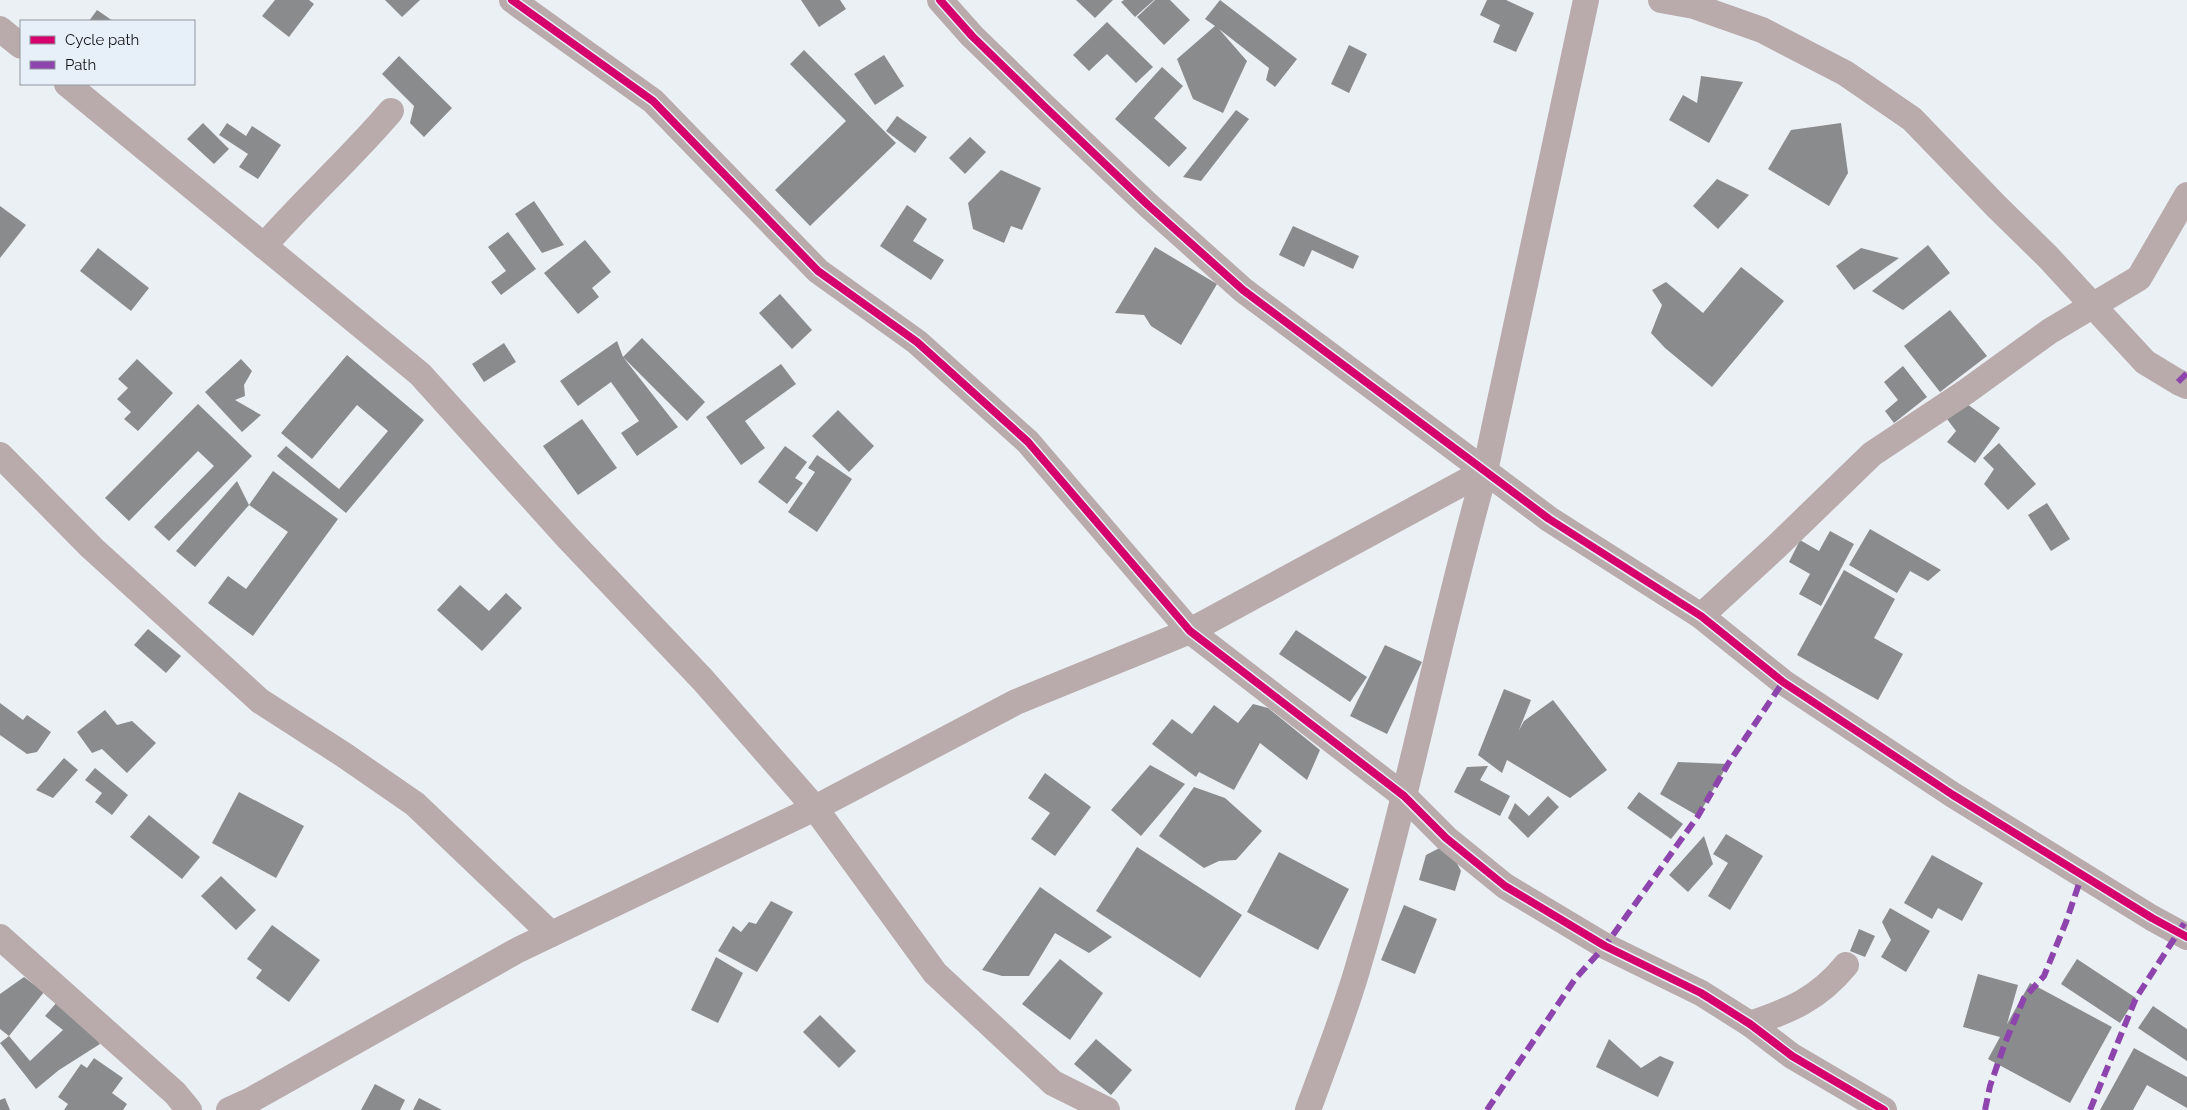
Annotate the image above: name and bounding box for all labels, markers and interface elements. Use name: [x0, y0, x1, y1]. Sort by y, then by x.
legend: [20, 20, 195, 85]
text: Cycle path: [65, 31, 139, 49]
text: Path: [65, 56, 96, 74]

